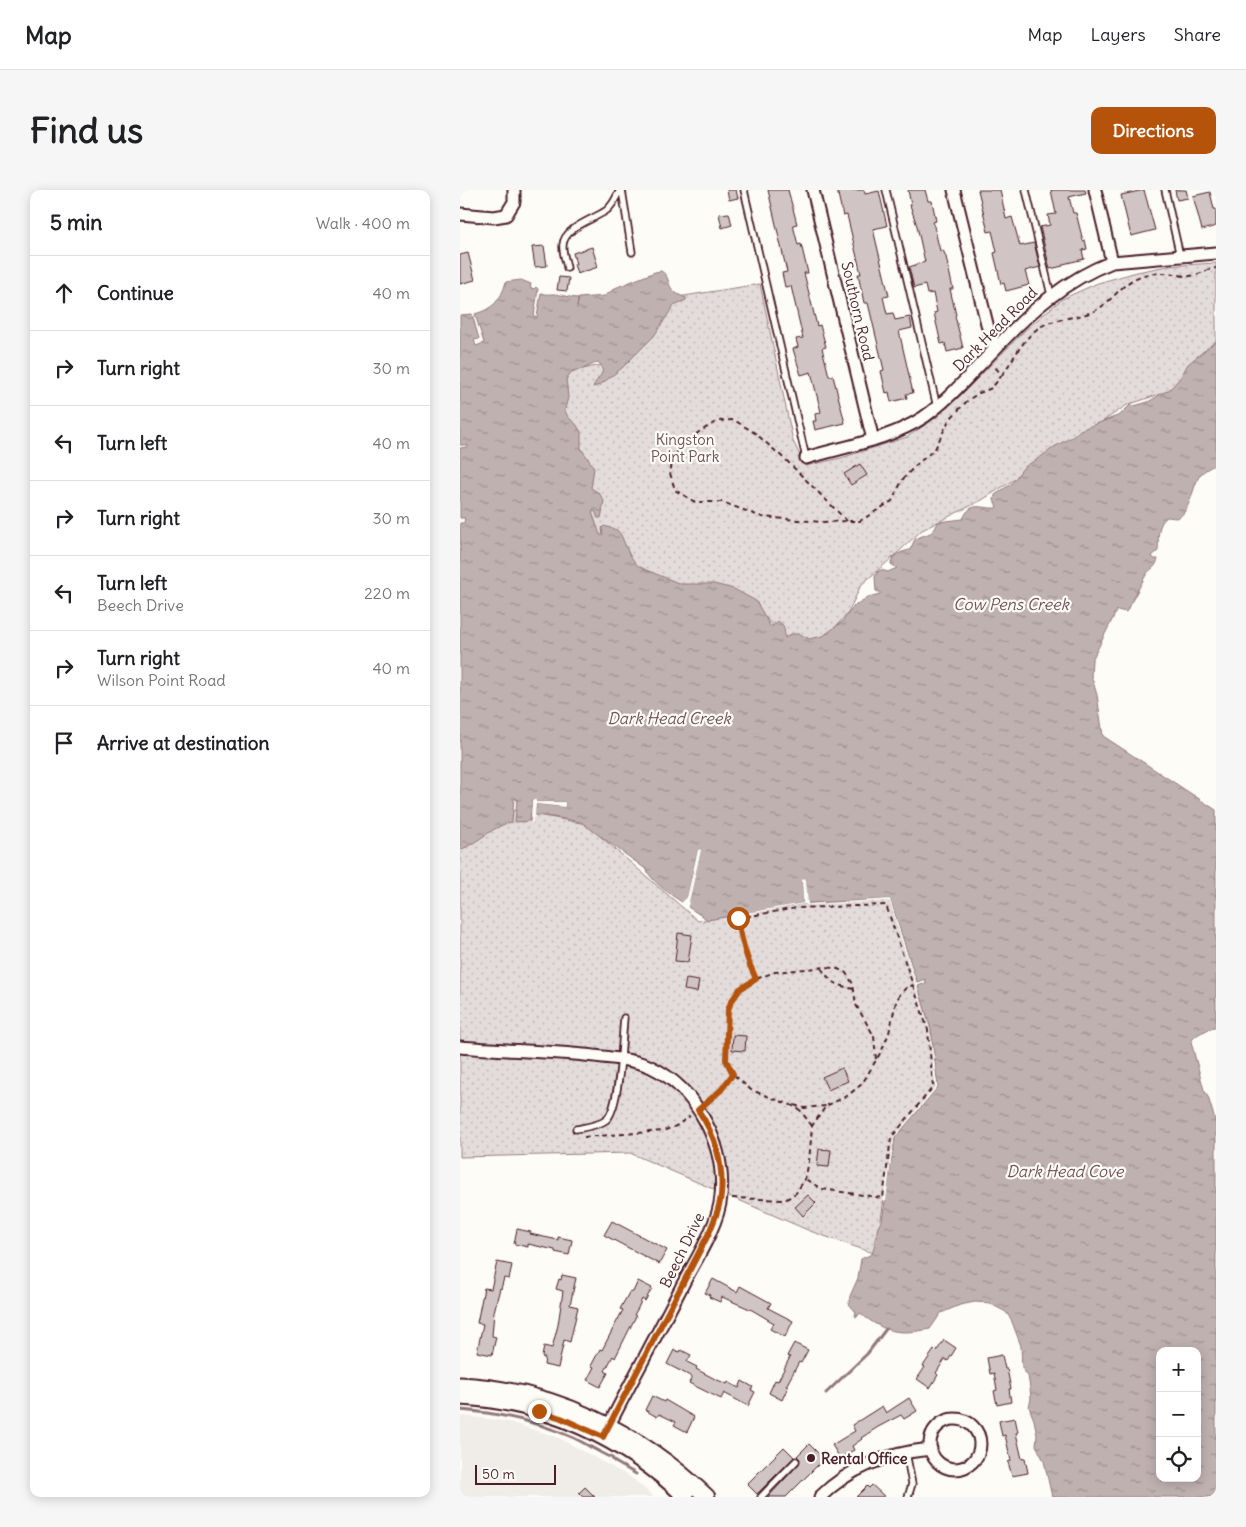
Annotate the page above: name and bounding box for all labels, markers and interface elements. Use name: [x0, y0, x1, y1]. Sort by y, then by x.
text: Map: [25, 20, 72, 50]
text: Map: [1027, 23, 1062, 46]
text: Layers: [1090, 23, 1146, 46]
text: Share: [1174, 23, 1221, 46]
button: Directions: [1091, 107, 1216, 154]
text: Find us: [30, 108, 143, 152]
text: 5 min: [50, 209, 102, 236]
text: Walk · 400 m: [316, 213, 410, 233]
street label: Southorn Road: [837, 260, 879, 363]
icon: ahead: [50, 279, 78, 307]
text: Continue: [97, 281, 174, 305]
text: 40 m: [372, 283, 410, 303]
street label: Dark Head Road: [949, 283, 1041, 375]
icon: right: [50, 354, 78, 382]
text: Turn right: [97, 356, 180, 380]
text: 30 m: [373, 358, 410, 378]
icon: left: [50, 429, 78, 457]
park label: Kingston Point Park: [651, 430, 720, 466]
text: Turn left: [97, 431, 167, 455]
text: 40 m: [372, 433, 410, 453]
icon: right: [50, 504, 78, 532]
text: Turn right: [97, 506, 180, 530]
text: 30 m: [373, 508, 410, 528]
text: Turn left: [97, 571, 167, 595]
icon: left: [50, 579, 78, 607]
text: 220 m: [364, 583, 410, 603]
water label: Cow Pens Creek: [953, 594, 1071, 614]
text: Beech Drive: [97, 595, 184, 615]
text: Turn right: [97, 646, 180, 670]
icon: right: [50, 654, 78, 682]
text: 40 m: [372, 658, 410, 678]
text: Wilson Point Road: [97, 670, 226, 690]
water label: Dark Head Creek: [607, 708, 732, 728]
icon: arrive: [50, 729, 78, 757]
text: Arrive at destination: [97, 731, 270, 755]
route start: [727, 907, 750, 930]
water label: Dark Head Cove: [1006, 1161, 1125, 1181]
street label: Beech Drive: [656, 1209, 708, 1291]
map controls: [1156, 1347, 1201, 1482]
button: +: [1156, 1347, 1201, 1392]
button: −: [1156, 1392, 1201, 1437]
route end: [528, 1400, 551, 1423]
button: locate: [1156, 1437, 1201, 1482]
place label: Rental Office: [821, 1449, 908, 1468]
marker: Rental Office: [805, 1452, 817, 1464]
scale bar: [475, 1462, 556, 1485]
text: 50 m: [482, 1465, 515, 1483]

